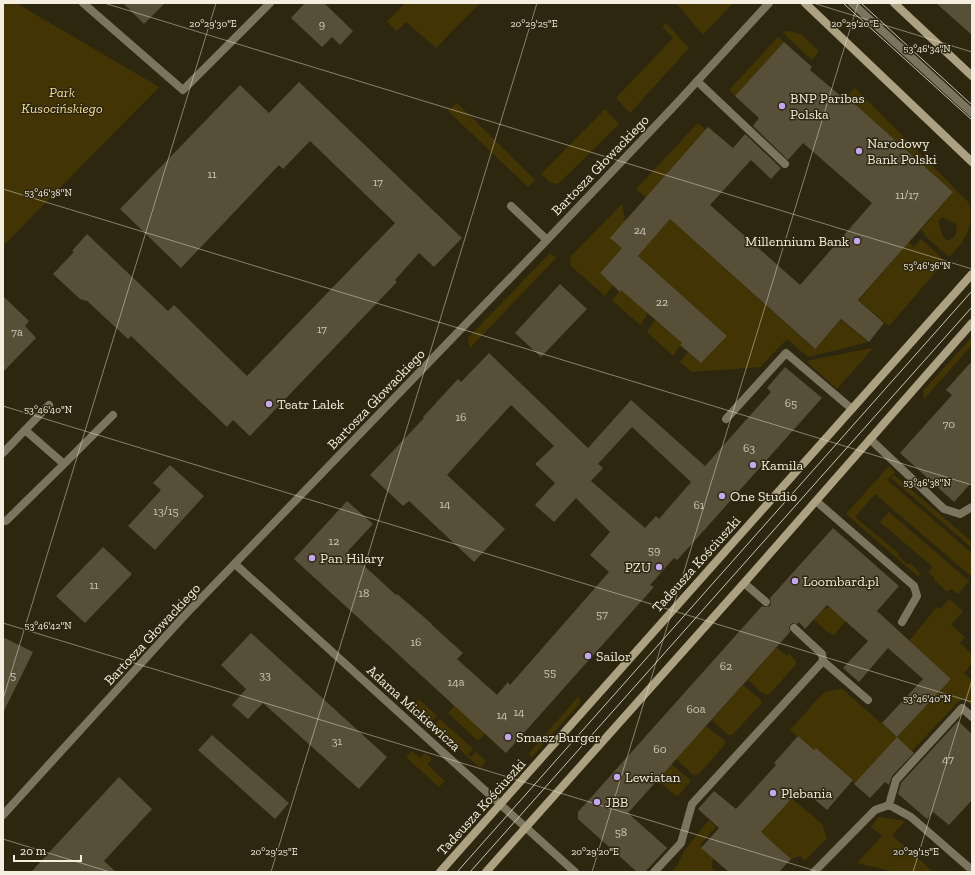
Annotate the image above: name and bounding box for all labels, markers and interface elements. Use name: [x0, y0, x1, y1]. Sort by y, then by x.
house number: 9: [319, 17, 325, 31]
text: 20°29'30"E: [189, 18, 237, 30]
text: 20°29'25"E: [510, 18, 558, 30]
text: 20°29'20"E: [831, 18, 879, 30]
text: 53°46'34"N: [903, 43, 951, 55]
park label: Park Kusocińskiego: [21, 84, 103, 117]
place label: BNP Paribas Polska: [790, 90, 865, 123]
marker: BNP Paribas Polska: [777, 101, 787, 111]
street label: Bartosza Głowackiego: [548, 112, 653, 219]
place label: Narodowy Bank Polski: [867, 135, 937, 168]
marker: Narodowy Bank Polski: [854, 146, 864, 156]
house number: 11: [207, 167, 217, 181]
house number: 17: [373, 175, 383, 189]
text: 53°46'38"N: [24, 187, 72, 199]
house number: 11/17: [895, 188, 919, 202]
house number: 24: [634, 223, 647, 237]
place label: Millennium Bank: [745, 233, 850, 250]
marker: Millennium Bank: [852, 236, 862, 246]
text: 53°46'36"N: [903, 260, 951, 272]
house number: 22: [656, 295, 668, 309]
house number: 17: [317, 322, 327, 336]
house number: 7a: [11, 325, 23, 339]
street label: Bartosza Głowackiego: [324, 346, 429, 453]
place label: Teatr Lalek: [277, 396, 345, 413]
house number: 65: [785, 396, 797, 410]
marker: Teatr Lalek: [264, 399, 274, 409]
text: 53°46'40"N: [24, 404, 73, 416]
house number: 16: [456, 410, 467, 424]
house number: 70: [943, 417, 955, 431]
house number: 63: [743, 441, 755, 455]
place label: Kamila: [761, 457, 803, 474]
marker: Kamila: [748, 460, 758, 470]
text: 53°46'38"N: [903, 477, 951, 489]
place label: One Studio: [730, 488, 797, 505]
marker: One Studio: [717, 491, 727, 501]
house number: 14: [439, 497, 451, 511]
house number: 61: [694, 498, 705, 512]
house number: 13/15: [153, 504, 179, 518]
street label: Tadeusza Kościuszki: [649, 513, 744, 616]
house number: 12: [329, 534, 339, 548]
house number: 59: [648, 543, 660, 557]
place label: Pan Hilary: [320, 550, 385, 567]
marker: Pan Hilary: [307, 553, 317, 563]
place label: PZU: [625, 559, 651, 576]
marker: PZU: [654, 562, 664, 572]
place label: Loombard.pl: [803, 573, 879, 590]
marker: Loombard.pl: [790, 576, 800, 586]
house number: 11: [89, 578, 99, 592]
street label: Bartosza Głowackiego: [101, 580, 204, 689]
house number: 18: [358, 586, 370, 600]
house number: 57: [596, 607, 608, 621]
text: 53°46'42"N: [24, 620, 72, 632]
house number: 16: [411, 635, 422, 649]
place label: Sailor: [596, 648, 631, 665]
marker: Sailor: [583, 651, 593, 661]
house number: 62: [720, 659, 732, 673]
street label: Adama Mickiewicza: [363, 662, 464, 755]
house number: 55: [544, 665, 556, 679]
house number: 5: [10, 668, 16, 682]
house number: 33: [259, 668, 271, 682]
house number: 14a: [448, 675, 465, 689]
text: 53°46'40"N: [903, 693, 952, 705]
house number: 60a: [686, 702, 706, 716]
house number: 14: [513, 705, 525, 719]
house number: 14: [496, 708, 508, 722]
place label: Smasz Burger: [516, 729, 601, 746]
marker: Smasz Burger: [503, 732, 513, 742]
house number: 31: [332, 734, 343, 748]
house number: 60: [653, 742, 667, 756]
house number: 47: [942, 752, 954, 766]
street label: Tadeusza Kościuszki: [434, 756, 529, 859]
place label: Lewiatan: [625, 769, 680, 786]
marker: Lewiatan: [612, 772, 622, 782]
place label: Plebania: [781, 785, 833, 802]
marker: Plebania: [768, 788, 778, 798]
place label: JBB: [605, 794, 628, 811]
marker: JBB: [592, 797, 602, 807]
house number: 58: [615, 825, 627, 839]
scale bar: [14, 837, 81, 863]
text: 20 m: [20, 844, 47, 858]
text: 20°29'25"E: [250, 846, 298, 858]
text: 20°29'20"E: [571, 846, 619, 858]
text: 20°29'15"E: [893, 846, 939, 858]

